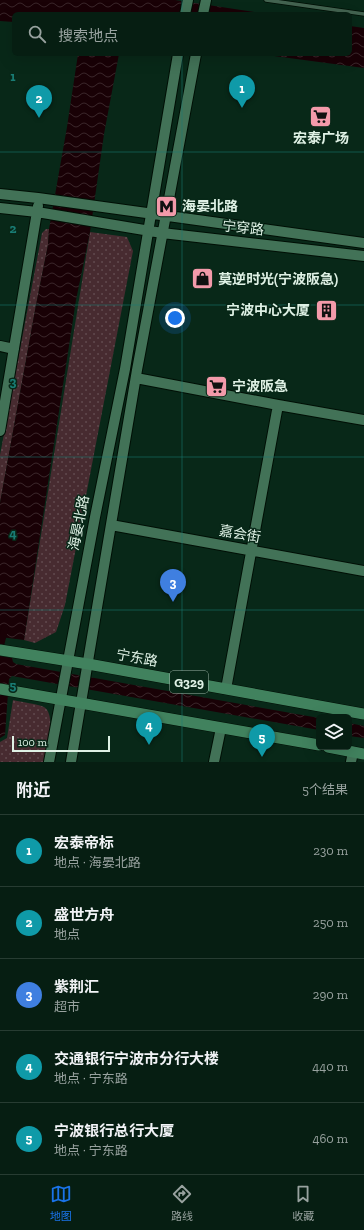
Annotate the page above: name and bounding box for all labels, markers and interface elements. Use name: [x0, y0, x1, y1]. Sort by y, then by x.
search box: [12, 12, 352, 56]
icon: search: [26, 23, 48, 45]
text: 搜索地点: [58, 27, 118, 45]
text: 1: [10, 69, 16, 84]
pin: 1: [229, 75, 255, 108]
pin: 2: [26, 85, 52, 118]
supermarket icon: 宏泰广场: [308, 103, 334, 129]
place label: 宏泰广场: [293, 130, 349, 147]
metro station icon: 海晏北路: [153, 193, 179, 219]
place label: 海晏北路: [182, 198, 238, 215]
street label: 宁穿路: [221, 217, 265, 239]
text: 2: [10, 221, 17, 236]
shop icon: 莫逆时光(宁波阪急): [190, 266, 216, 292]
place label: 莫逆时光(宁波阪急): [218, 271, 338, 288]
building icon: 宁波中心大厦: [313, 297, 339, 323]
place label: 宁波中心大厦: [226, 302, 310, 319]
your location: [165, 308, 185, 328]
supermarket icon: 宁波阪急: [204, 373, 230, 399]
text: 3: [10, 374, 17, 389]
place label: 宁波阪急: [232, 378, 288, 395]
street label: 海晏北路: [65, 494, 93, 552]
street label: 嘉会街: [218, 522, 262, 546]
text: 4: [9, 526, 17, 541]
pin: 3: [160, 569, 186, 602]
street label: 宁东路: [115, 646, 159, 670]
road number: G329: [170, 671, 208, 693]
text: 5: [10, 678, 17, 693]
pin: 4: [136, 712, 162, 745]
map controls: [316, 714, 352, 750]
button: layers: [316, 714, 352, 750]
pin: 5: [249, 724, 275, 757]
scale bar: [12, 734, 110, 753]
text: 100 m: [18, 736, 47, 749]
text: 附近: [16, 780, 50, 800]
text: 5个结果: [302, 782, 348, 797]
text: 宏泰帝标: [54, 834, 114, 852]
text: 1: [26, 843, 32, 858]
text: 230 m: [313, 843, 348, 858]
text: 地点 · 海晏北路: [54, 855, 141, 870]
text: 盛世方舟: [54, 906, 114, 924]
text: 2: [26, 915, 32, 930]
text: 250 m: [313, 915, 348, 930]
text: 地点: [54, 927, 80, 942]
text: 紫荆汇: [54, 978, 99, 996]
text: 3: [26, 987, 32, 1002]
text: 290 m: [313, 987, 348, 1002]
text: 超市: [54, 999, 80, 1014]
text: 交通银行宁波市分行大楼: [54, 1050, 219, 1068]
text: 4: [25, 1059, 33, 1074]
text: 440 m: [312, 1059, 348, 1074]
text: 地点 · 宁东路: [54, 1071, 128, 1086]
text: 宁波银行总行大厦: [54, 1122, 174, 1140]
text: 5: [26, 1131, 32, 1146]
text: 460 m: [312, 1131, 348, 1146]
text: 地点 · 宁东路: [54, 1143, 128, 1158]
tab: 地图: [50, 1183, 72, 1223]
tab: 路线: [171, 1183, 193, 1223]
tab: 收藏: [292, 1183, 314, 1223]

